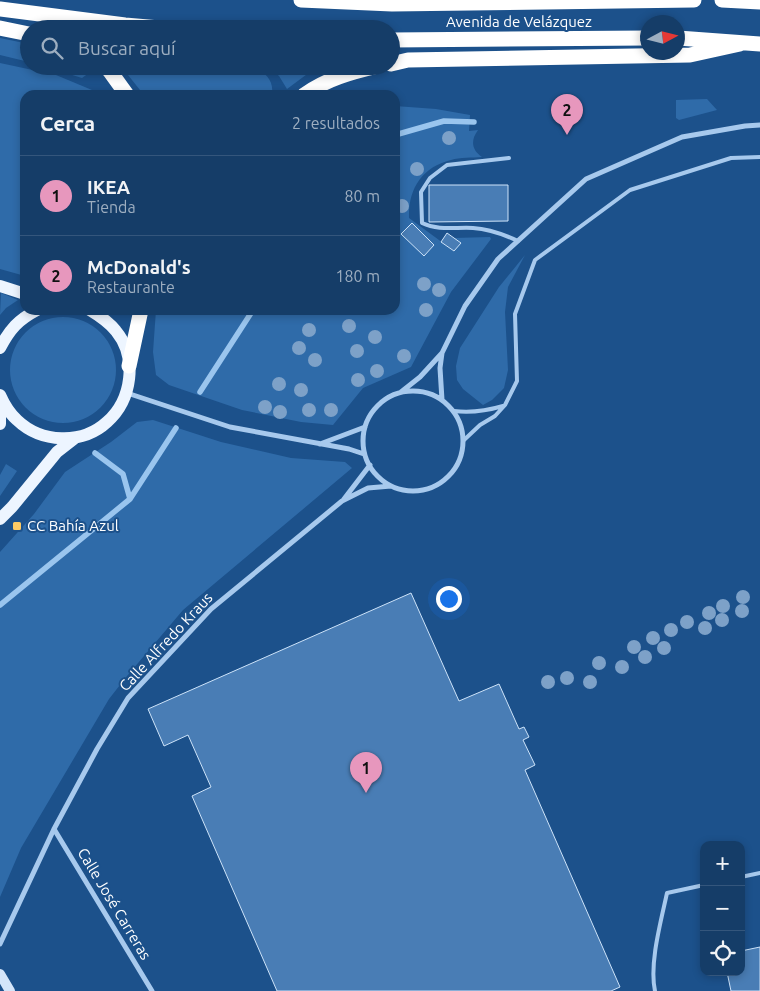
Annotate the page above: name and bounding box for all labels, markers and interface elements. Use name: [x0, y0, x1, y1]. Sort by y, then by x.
street label: Avenida de Velázquez: [446, 13, 592, 30]
north arrow: [640, 15, 685, 60]
search box: [20, 20, 400, 75]
icon: search: [38, 34, 66, 62]
text: Buscar aquí: [78, 37, 176, 59]
pin: 2: [551, 94, 583, 135]
text: Cerca: [40, 111, 95, 135]
text: 2 resultados: [292, 114, 380, 132]
text: IKEA: [87, 176, 130, 198]
text: 1: [51, 187, 61, 205]
text: 80 m: [344, 187, 380, 205]
text: Tienda: [87, 198, 136, 216]
text: McDonald's: [87, 256, 191, 278]
text: 2: [51, 267, 61, 285]
text: 180 m: [335, 267, 380, 285]
text: Restaurante: [87, 278, 175, 296]
place label: CC Bahía Azul: [27, 517, 119, 534]
marker: CC Bahía Azul: [11, 520, 23, 532]
your location: [436, 586, 462, 612]
street label: Calle Alfredo Kraus: [116, 589, 216, 694]
pin: 1: [350, 752, 382, 793]
map controls: [700, 841, 745, 976]
button: +: [700, 841, 745, 886]
street label: Calle José Carreras: [74, 845, 155, 963]
button: −: [700, 886, 745, 931]
button: locate: [700, 931, 745, 976]

